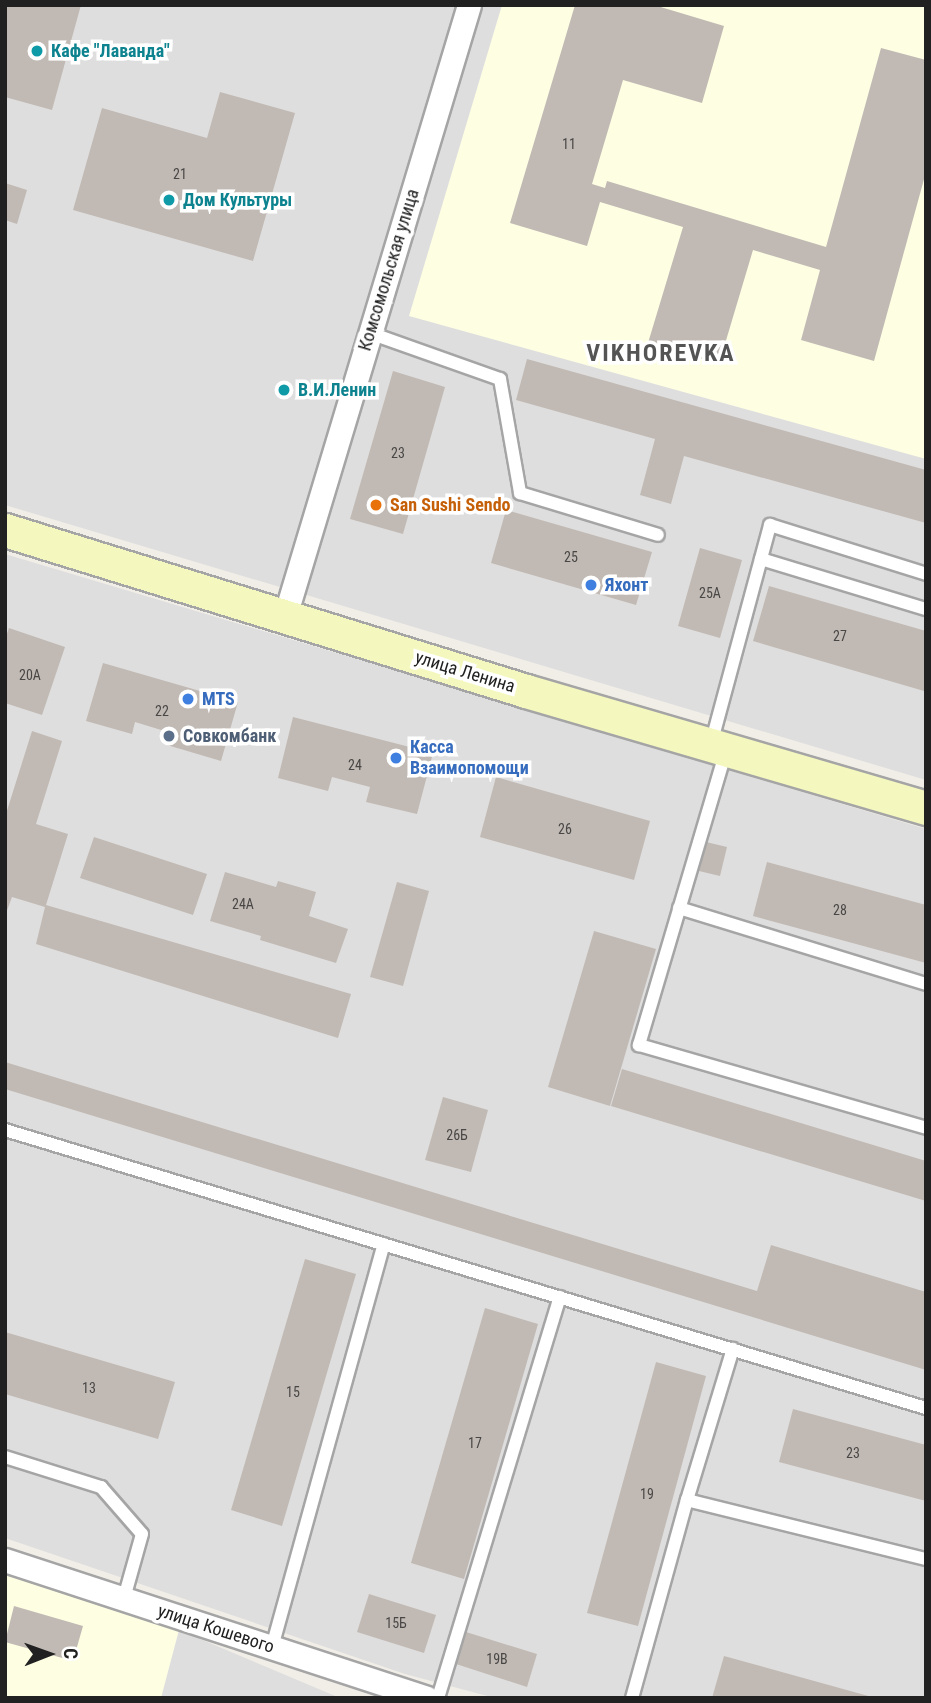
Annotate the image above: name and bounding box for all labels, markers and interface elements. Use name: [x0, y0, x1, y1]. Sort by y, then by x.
place label: Кафе "Лаванда": [51, 40, 170, 62]
marker: Кафе "Лаванда": [29, 43, 45, 59]
house number: 11: [562, 136, 576, 152]
house number: 21: [173, 166, 187, 182]
street label: Комсомольская улица: [354, 186, 424, 354]
place label: Дом Культуры: [183, 189, 292, 211]
marker: Дом Культуры: [161, 192, 177, 208]
district label: VIKHOREVKA: [588, 340, 734, 368]
place label: В.И.Ленин: [298, 379, 376, 401]
marker: В.И.Ленин: [276, 382, 292, 398]
house number: 23: [391, 445, 405, 461]
place label: San Sushi Sendo: [390, 494, 511, 516]
marker: San Sushi Sendo: [368, 497, 384, 513]
house number: 25: [564, 549, 578, 565]
place label: Яхонт: [605, 574, 648, 596]
marker: Яхонт: [583, 577, 599, 593]
house number: 25А: [699, 585, 721, 601]
house number: 27: [833, 628, 847, 644]
street label: улица Ленина: [412, 647, 518, 697]
house number: 20А: [19, 667, 41, 683]
place label: MTS: [202, 688, 235, 710]
marker: MTS: [180, 691, 196, 707]
house number: 22: [155, 703, 169, 719]
place label: Совкомбанк: [183, 725, 276, 747]
marker: Совкомбанк: [161, 728, 177, 744]
place label: Касса Взаимопомощи: [410, 737, 529, 780]
marker: Касса Взаимопомощи: [388, 750, 404, 766]
house number: 24: [348, 757, 362, 773]
house number: 26: [558, 821, 572, 837]
house number: 24А: [232, 896, 254, 912]
house number: 28: [833, 902, 847, 918]
house number: 26Б: [446, 1127, 468, 1143]
house number: 13: [82, 1380, 96, 1396]
house number: 15: [286, 1384, 300, 1400]
house number: 17: [468, 1435, 482, 1451]
house number: 23: [846, 1445, 860, 1461]
house number: 19: [640, 1486, 654, 1502]
street label: улица Кошевого: [155, 1600, 277, 1658]
house number: 15Б: [385, 1615, 407, 1631]
north arrow: [14, 1619, 84, 1689]
text: С: [59, 1648, 82, 1659]
house number: 19В: [486, 1651, 508, 1667]

